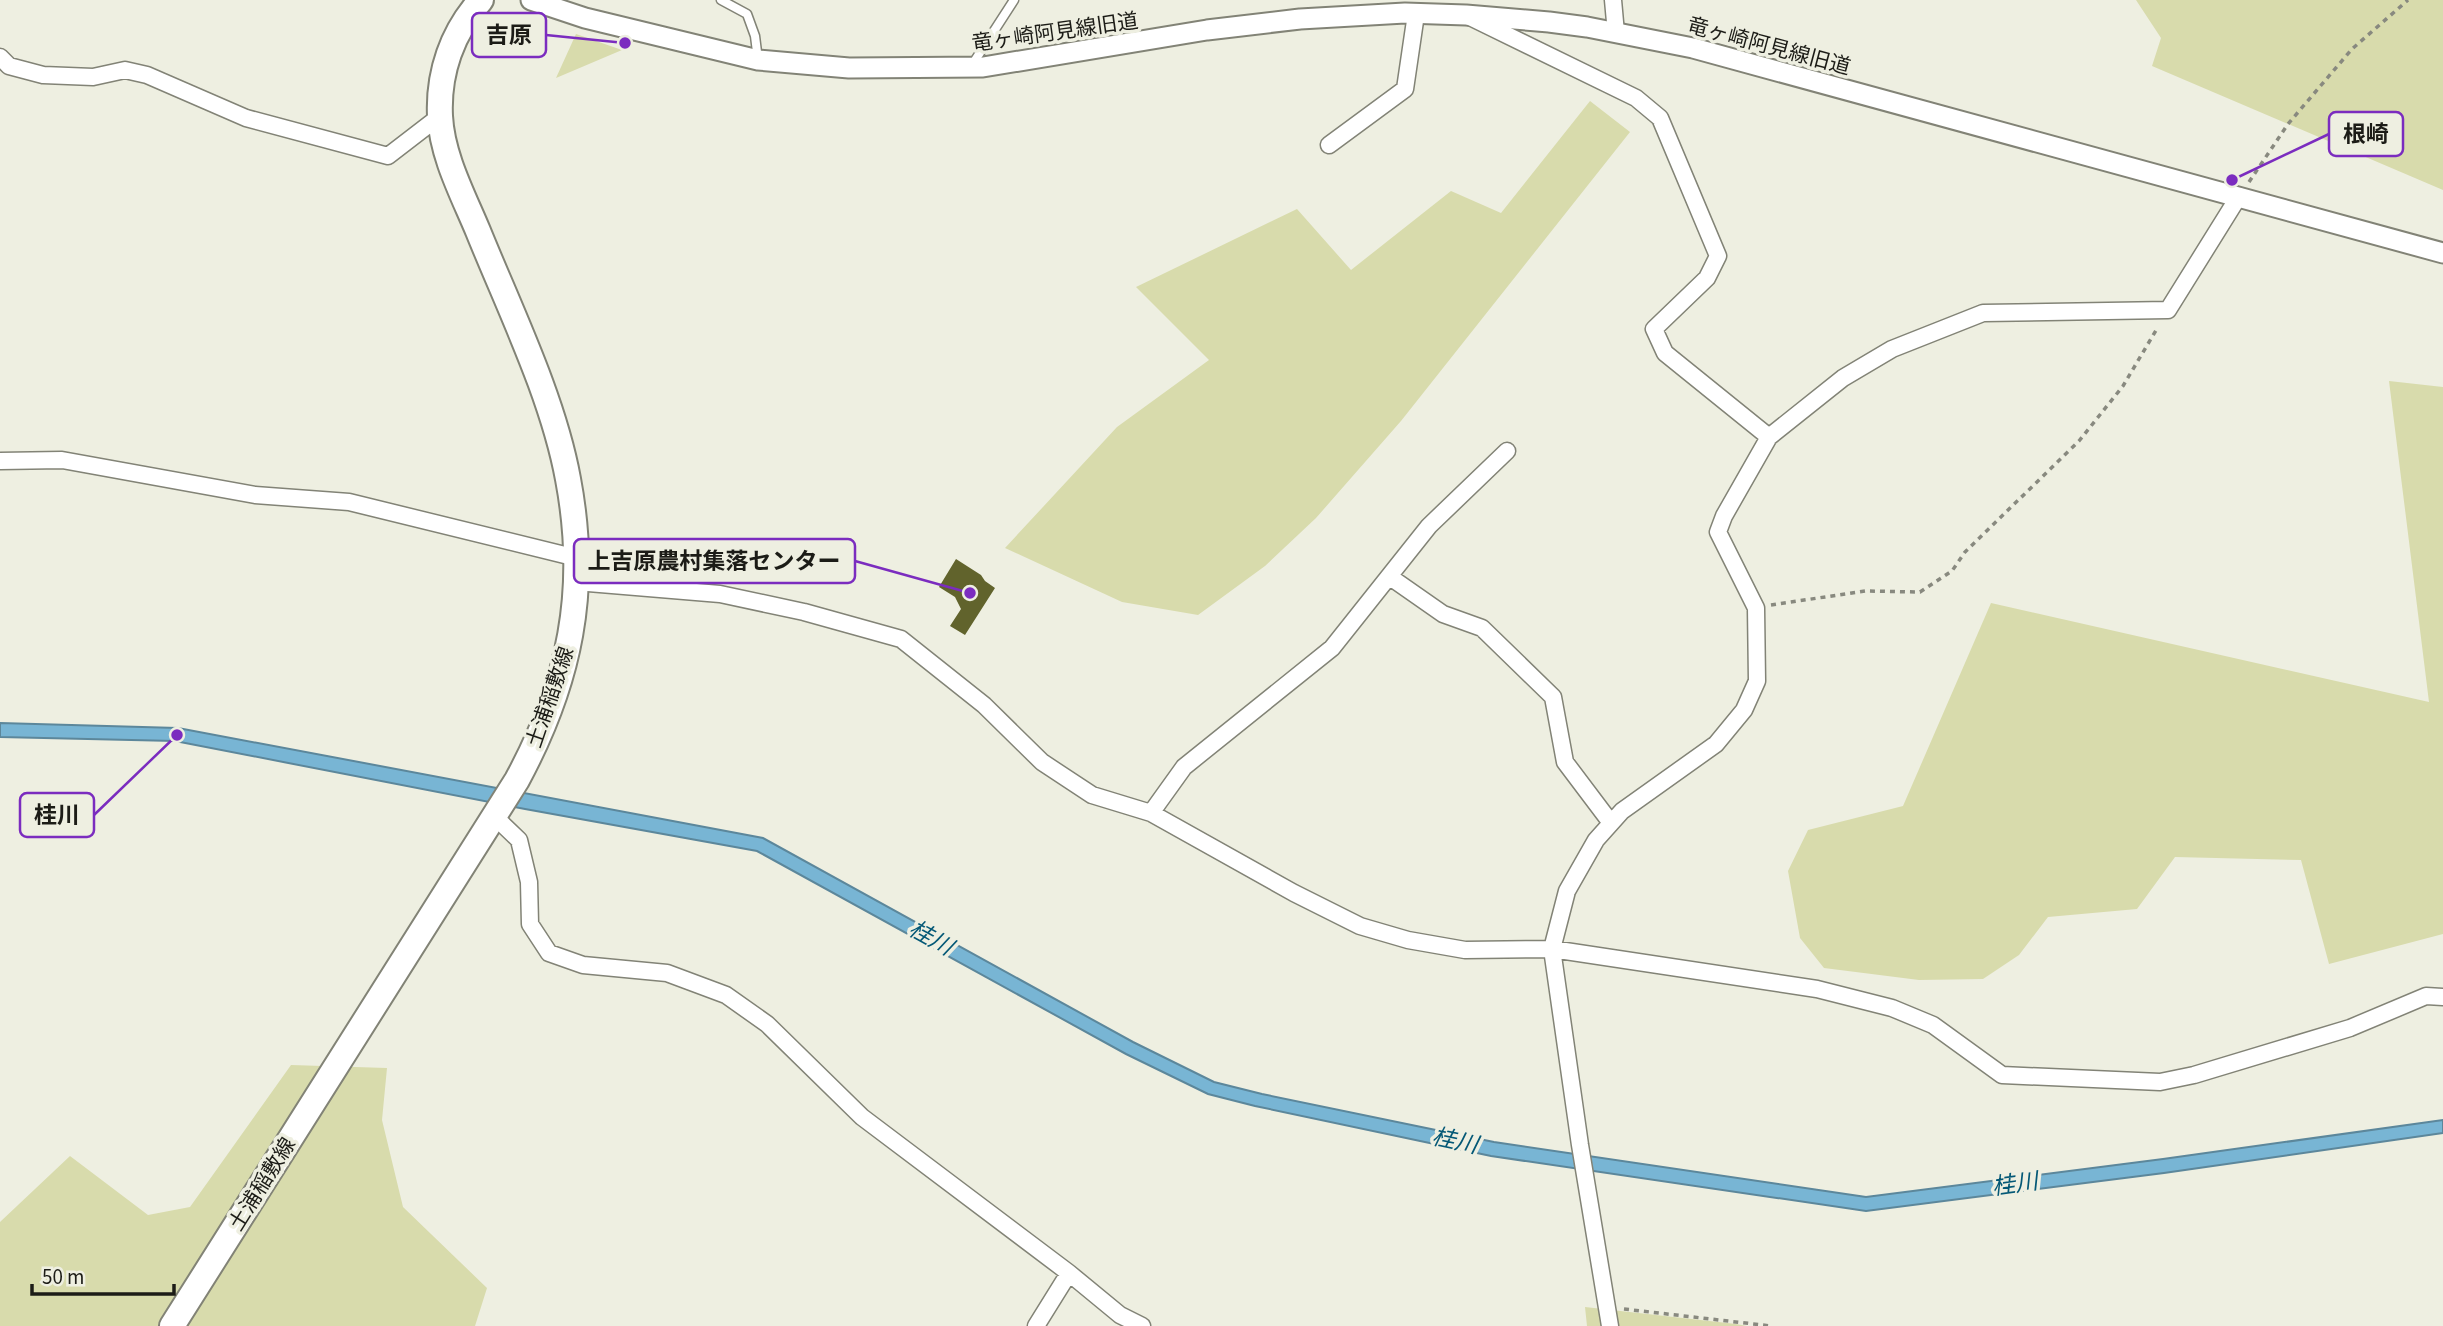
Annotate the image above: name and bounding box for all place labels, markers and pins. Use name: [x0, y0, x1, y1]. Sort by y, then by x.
callout: 吉原: [472, 13, 546, 57]
callout: 根崎: [2329, 112, 2403, 156]
callout: 上吉原農村集落センター: [574, 539, 855, 583]
callout: 桂川: [20, 793, 94, 837]

